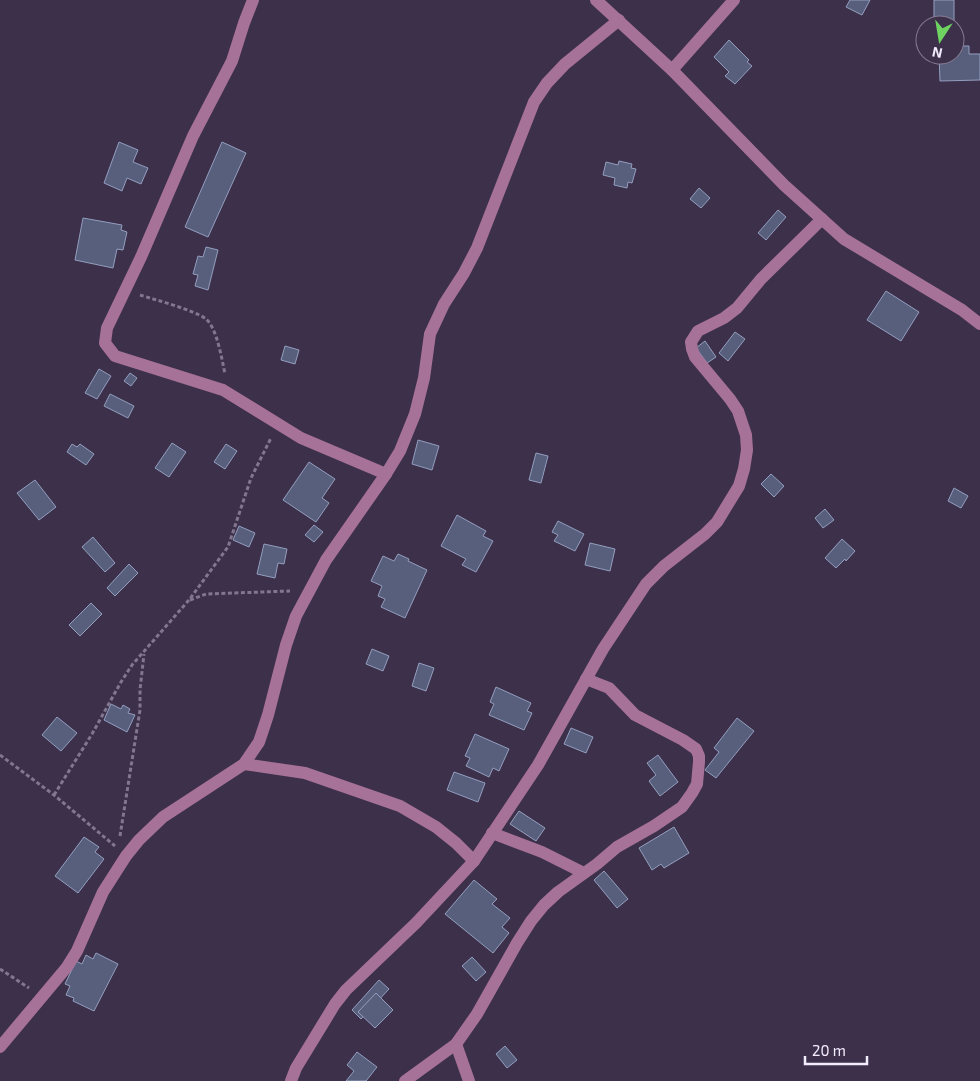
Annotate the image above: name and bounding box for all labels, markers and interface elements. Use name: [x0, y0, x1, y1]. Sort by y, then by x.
north arrow: [915, 15, 965, 65]
text: N: [930, 44, 944, 63]
scale bar: [805, 1034, 868, 1066]
text: 20 m: [812, 1041, 846, 1059]

